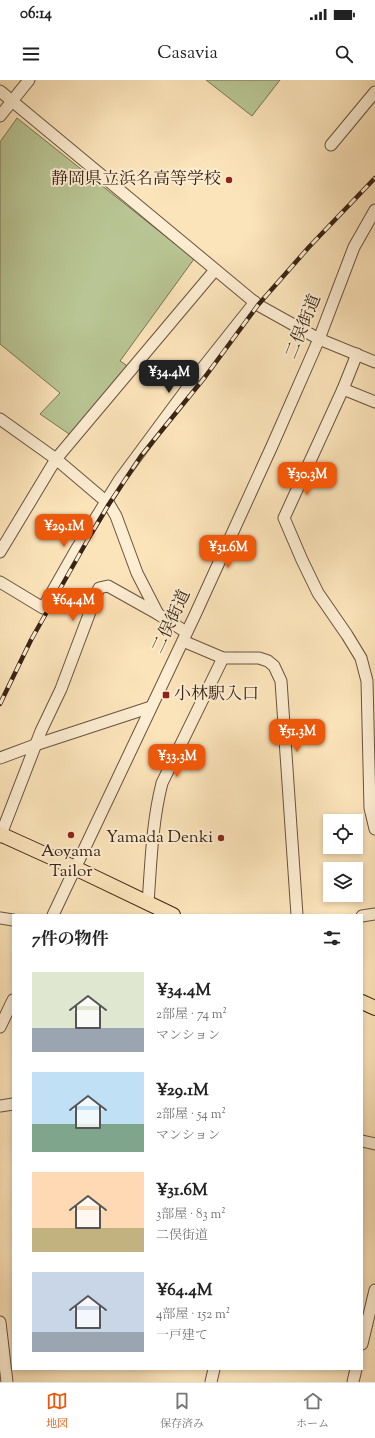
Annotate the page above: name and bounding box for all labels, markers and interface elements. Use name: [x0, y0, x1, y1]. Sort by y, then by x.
text: 06:14: [20, 4, 52, 25]
text: Casavia: [157, 41, 218, 67]
icon: menu: [20, 43, 42, 65]
icon: search: [333, 43, 355, 65]
place label: 静岡県立浜名高等学校: [51, 168, 221, 192]
marker: 静岡県立浜名高等学校: [224, 175, 234, 185]
street label: 二俣街道: [280, 291, 328, 363]
pin: ¥34.4M: [136, 360, 202, 394]
text: ¥34.4M: [148, 364, 190, 382]
pin: ¥30.3M: [274, 462, 340, 496]
text: ¥30.3M: [287, 466, 327, 484]
pin: ¥29.1M: [31, 514, 97, 548]
text: ¥29.1M: [44, 518, 84, 536]
pin: ¥31.6M: [195, 535, 261, 569]
text: ¥31.6M: [208, 539, 248, 557]
street label: 二俣街道: [147, 586, 197, 658]
pin: ¥64.4M: [40, 588, 106, 622]
text: ¥64.4M: [51, 592, 95, 610]
place label: 小林駅入口: [174, 683, 259, 707]
marker: 小林駅入口: [161, 690, 171, 700]
pin: ¥51.3M: [264, 719, 330, 753]
text: ¥51.3M: [278, 723, 316, 741]
pin: ¥33.3M: [144, 744, 210, 778]
text: ¥33.3M: [157, 748, 197, 766]
map controls: [323, 814, 363, 902]
button: locate: [323, 814, 363, 854]
place label: Yamada Denki: [106, 826, 213, 850]
marker: Aoyama Tailor: [66, 830, 76, 840]
marker: Yamada Denki: [216, 833, 226, 843]
place label: Aoyama Tailor: [41, 840, 101, 884]
button: layers: [323, 862, 363, 902]
icon: filters: [321, 927, 343, 949]
text: 7件の物件: [32, 928, 109, 952]
text: ¥34.4M: [156, 979, 211, 1003]
icon: home: [64, 988, 112, 1036]
text: 2部屋 · 74 m²: [156, 1006, 227, 1024]
text: マンション: [156, 1027, 220, 1045]
text: ¥29.1M: [156, 1079, 209, 1103]
icon: home: [64, 1088, 112, 1136]
text: 2部屋 · 54 m²: [156, 1106, 226, 1124]
text: マンション: [156, 1127, 220, 1145]
text: ¥31.6M: [156, 1179, 208, 1203]
icon: home: [64, 1188, 112, 1236]
text: 3部屋 · 83 m²: [156, 1206, 226, 1224]
text: 二俣街道: [156, 1227, 208, 1245]
text: ¥64.4M: [156, 1279, 212, 1303]
icon: home: [64, 1288, 112, 1336]
text: 4部屋 · 152 m²: [156, 1306, 230, 1324]
text: 一戸建て: [156, 1327, 208, 1345]
tab: 地図: [46, 1390, 68, 1432]
tab: 保存済み: [160, 1390, 204, 1432]
tab: ホーム: [296, 1390, 329, 1432]

